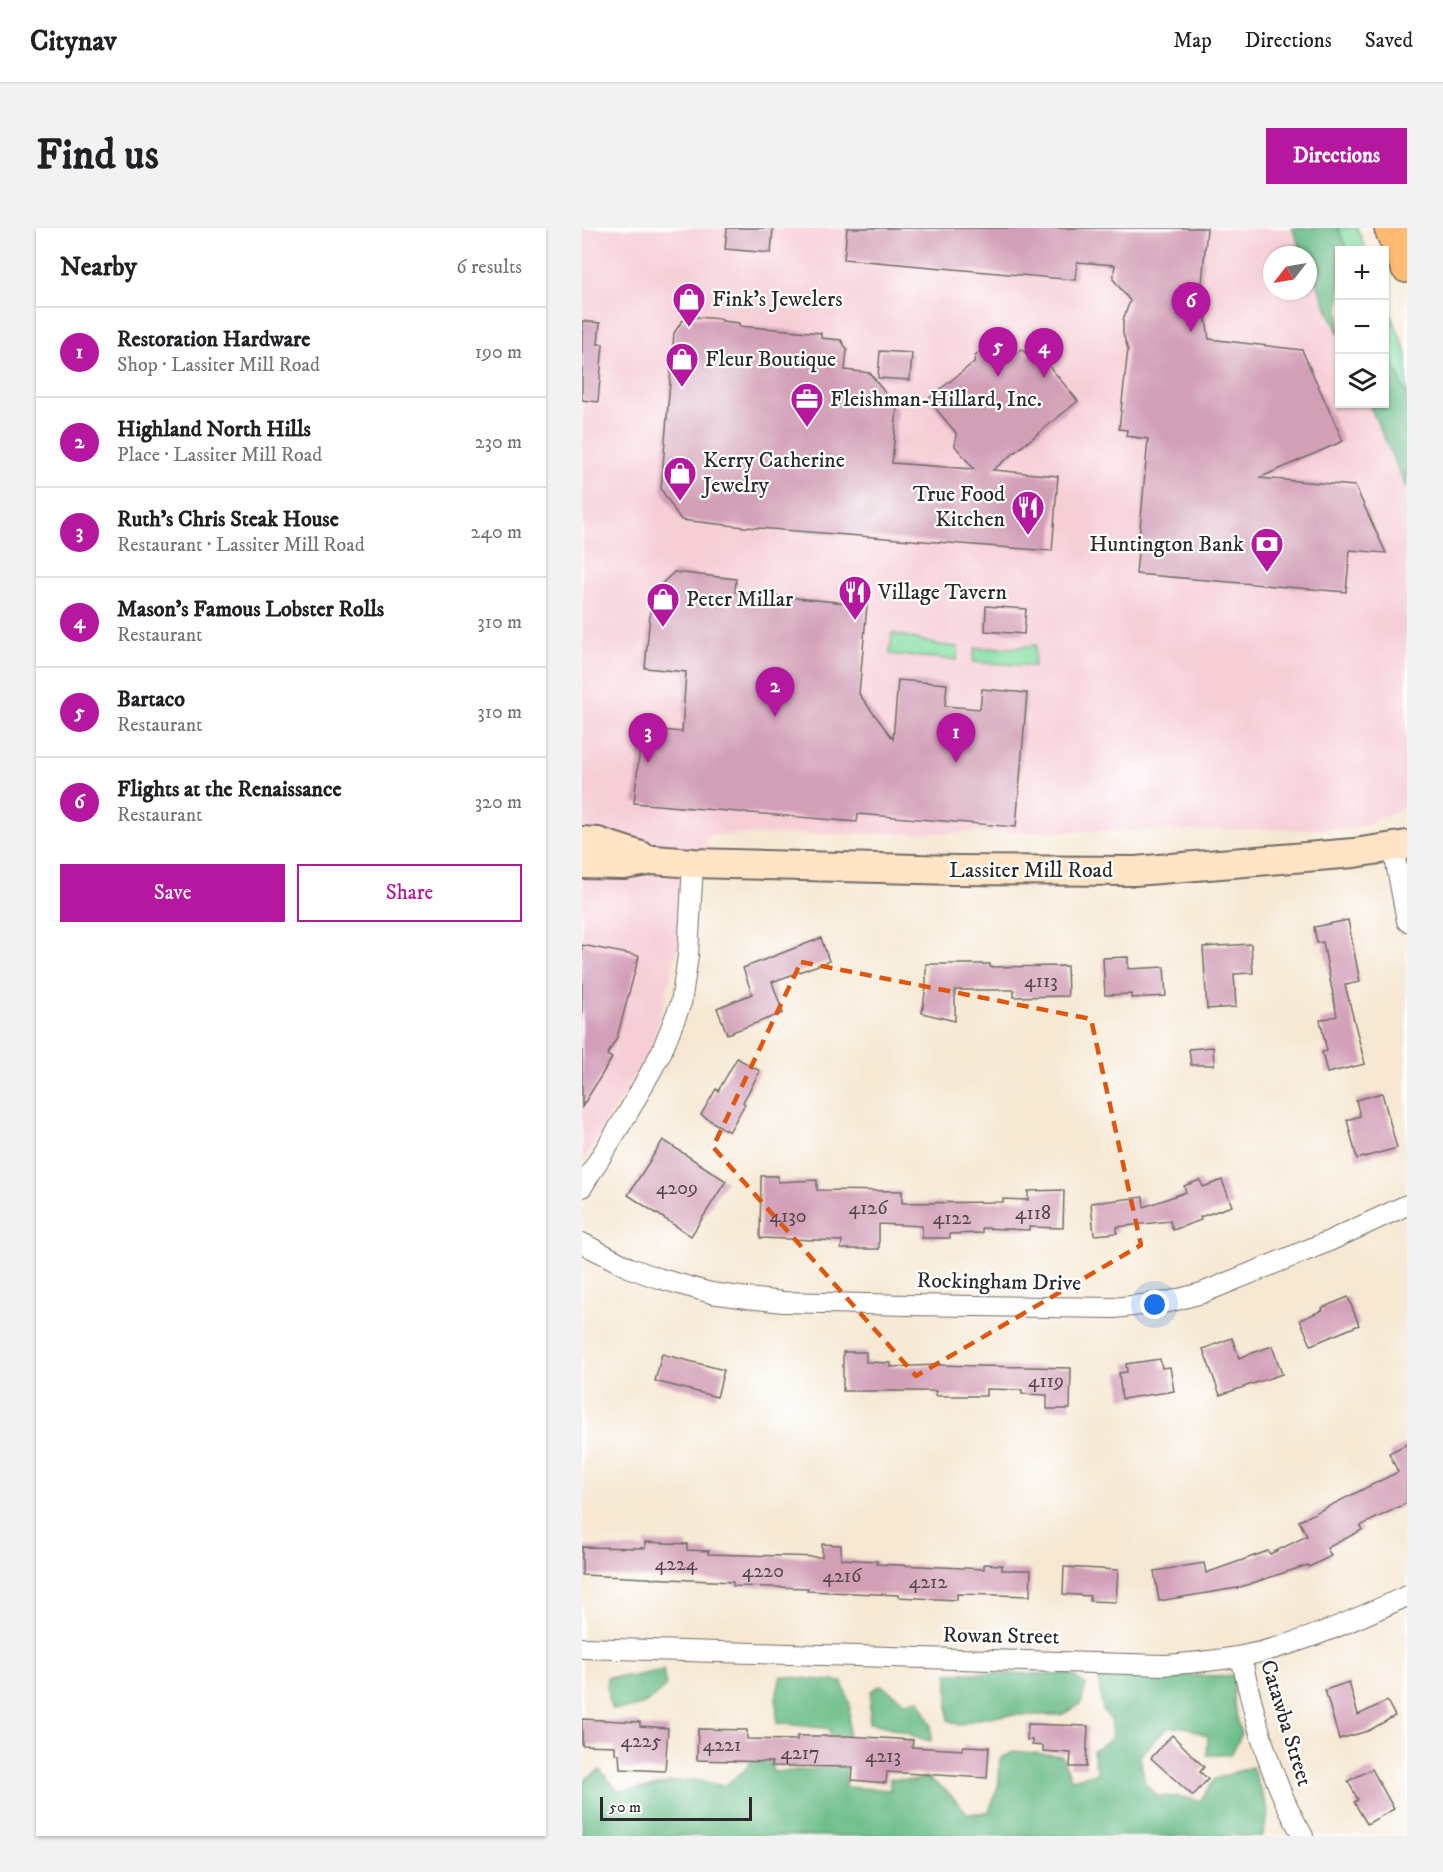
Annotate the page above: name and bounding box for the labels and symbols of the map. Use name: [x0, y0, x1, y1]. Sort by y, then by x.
north arrow: [1263, 246, 1317, 300]
shop icon: Fink's Jewelers: [671, 281, 707, 328]
pin: 6: [1172, 282, 1210, 332]
place label: Fink's Jewelers: [712, 286, 843, 313]
pin: 5: [978, 328, 1018, 377]
pin: 4: [1024, 328, 1064, 378]
shop icon: Fleur Boutique: [664, 341, 700, 388]
place label: Fleur Boutique: [705, 346, 836, 373]
office icon: Fleishman-Hillard, Inc.: [789, 381, 825, 428]
place label: Fleishman-Hillard, Inc.: [830, 386, 1042, 413]
place label: Kerry Catherine Jewelry: [701, 447, 845, 499]
shop icon: Kerry Catherine Jewelry: [662, 455, 698, 502]
place label: True Food Kitchen: [913, 481, 1005, 533]
restaurant icon: True Food Kitchen: [1010, 489, 1046, 536]
bank icon: Huntington Bank: [1249, 526, 1285, 573]
place label: Huntington Bank: [1089, 531, 1244, 558]
restaurant icon: Village Tavern: [837, 574, 873, 621]
place label: Village Tavern: [877, 579, 1007, 606]
shop icon: Peter Millar: [645, 581, 681, 628]
place label: Peter Millar: [686, 586, 794, 613]
pin: 2: [756, 668, 794, 717]
pin: 3: [628, 714, 668, 763]
pin: 1: [936, 714, 976, 763]
street label: Lassiter Mill Road: [949, 857, 1113, 884]
house number: 4113: [1024, 969, 1058, 994]
house number: 4209: [656, 1176, 698, 1201]
house number: 4126: [848, 1196, 888, 1221]
house number: 4118: [1015, 1201, 1051, 1226]
house number: 4130: [769, 1204, 807, 1229]
house number: 4122: [933, 1206, 971, 1231]
street label: Rockingham Drive: [916, 1267, 1082, 1297]
your location: [1140, 1290, 1169, 1319]
house number: 4119: [1028, 1369, 1064, 1394]
house number: 4224: [655, 1552, 698, 1577]
house number: 4220: [742, 1559, 784, 1584]
house number: 4216: [822, 1564, 862, 1589]
house number: 4212: [909, 1570, 947, 1595]
street label: Rowan Street: [942, 1621, 1060, 1651]
street label: Catawba Street: [1254, 1657, 1318, 1789]
house number: 4225: [621, 1729, 662, 1754]
house number: 4221: [703, 1733, 741, 1758]
house number: 4217: [780, 1741, 820, 1766]
house number: 4213: [865, 1744, 901, 1769]
scale bar: [600, 1794, 752, 1822]

